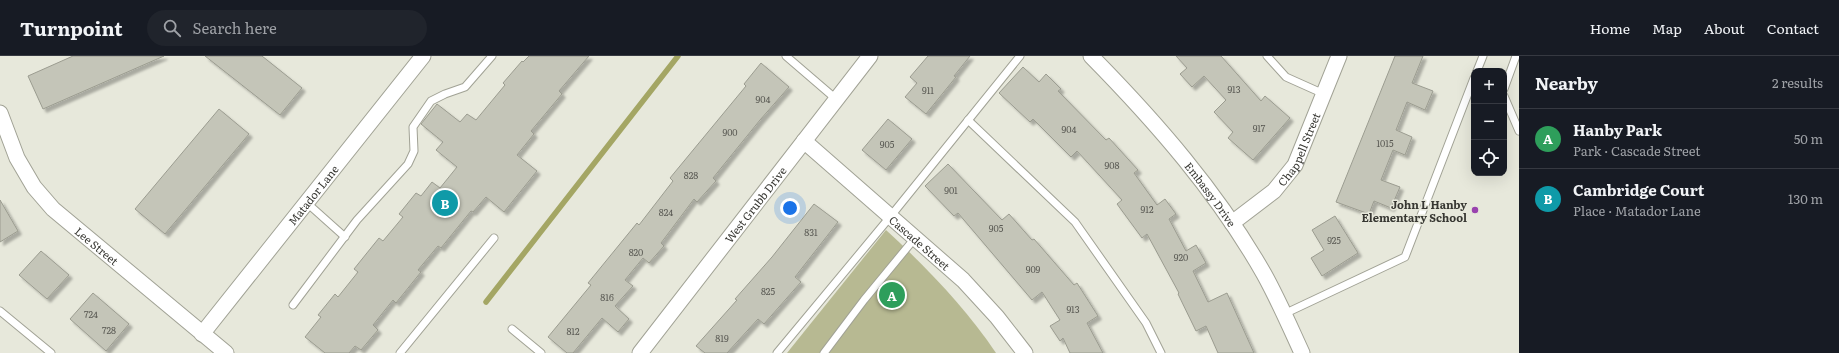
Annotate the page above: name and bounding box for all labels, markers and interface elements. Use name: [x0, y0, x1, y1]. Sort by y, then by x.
search box: [147, 10, 427, 46]
text: Turnpoint: [20, 14, 123, 42]
text: Search here: [193, 16, 277, 39]
icon: search: [161, 17, 183, 39]
text: Home: [1590, 18, 1630, 38]
text: Map: [1652, 18, 1682, 38]
text: About: [1704, 18, 1745, 38]
text: Contact: [1767, 18, 1819, 38]
map controls: [1471, 68, 1507, 176]
button: +: [1471, 68, 1507, 104]
text: Nearby: [1535, 70, 1598, 95]
text: 2 results: [1772, 73, 1823, 92]
house number: 913: [1227, 82, 1241, 96]
house number: 911: [922, 83, 934, 97]
house number: 904: [756, 92, 770, 106]
button: −: [1471, 104, 1507, 140]
street label: Chappell Street: [1273, 109, 1324, 189]
text: Hanby Park: [1573, 118, 1662, 141]
house number: 917: [1253, 121, 1266, 135]
house number: 904: [1062, 122, 1076, 136]
house number: 900: [722, 125, 738, 139]
text: A: [1543, 129, 1553, 148]
text: 50 m: [1794, 129, 1823, 148]
house number: 1015: [1376, 136, 1394, 150]
house number: 905: [880, 137, 895, 151]
button: locate: [1471, 140, 1507, 176]
text: Park · Cascade Street: [1573, 141, 1701, 160]
house number: 908: [1105, 158, 1119, 172]
street label: Embassy Drive: [1181, 158, 1240, 230]
street label: Matador Lane: [284, 161, 342, 228]
street label: West Grubb Drive: [720, 163, 790, 246]
house number: 828: [684, 168, 698, 182]
text: Cambridge Court: [1573, 178, 1704, 201]
house number: 901: [944, 183, 958, 197]
pin: B: [432, 188, 458, 218]
text: B: [1544, 189, 1552, 208]
text: 130 m: [1788, 189, 1823, 208]
place label: John L Hanby Elementary School: [1362, 196, 1467, 225]
your location: [780, 198, 800, 218]
text: Place · Matador Lane: [1573, 201, 1701, 220]
house number: 912: [1141, 202, 1154, 216]
house number: 824: [659, 205, 673, 219]
marker: John L Hanby Elementary School: [1470, 205, 1480, 215]
street label: Cascade Street: [886, 211, 954, 274]
house number: 905: [989, 221, 1004, 235]
street label: Lee Street: [72, 223, 123, 269]
house number: 831: [804, 225, 818, 239]
house number: 925: [1327, 233, 1341, 247]
house number: 820: [629, 245, 643, 259]
house number: 920: [1174, 250, 1188, 264]
house number: 909: [1026, 262, 1041, 276]
pin: A: [879, 280, 905, 310]
house number: 825: [761, 284, 775, 298]
house number: 816: [600, 290, 614, 304]
house number: 913: [1066, 302, 1080, 316]
house number: 724: [84, 307, 98, 321]
house number: 728: [102, 323, 116, 337]
house number: 812: [566, 324, 580, 338]
house number: 819: [715, 331, 729, 345]

